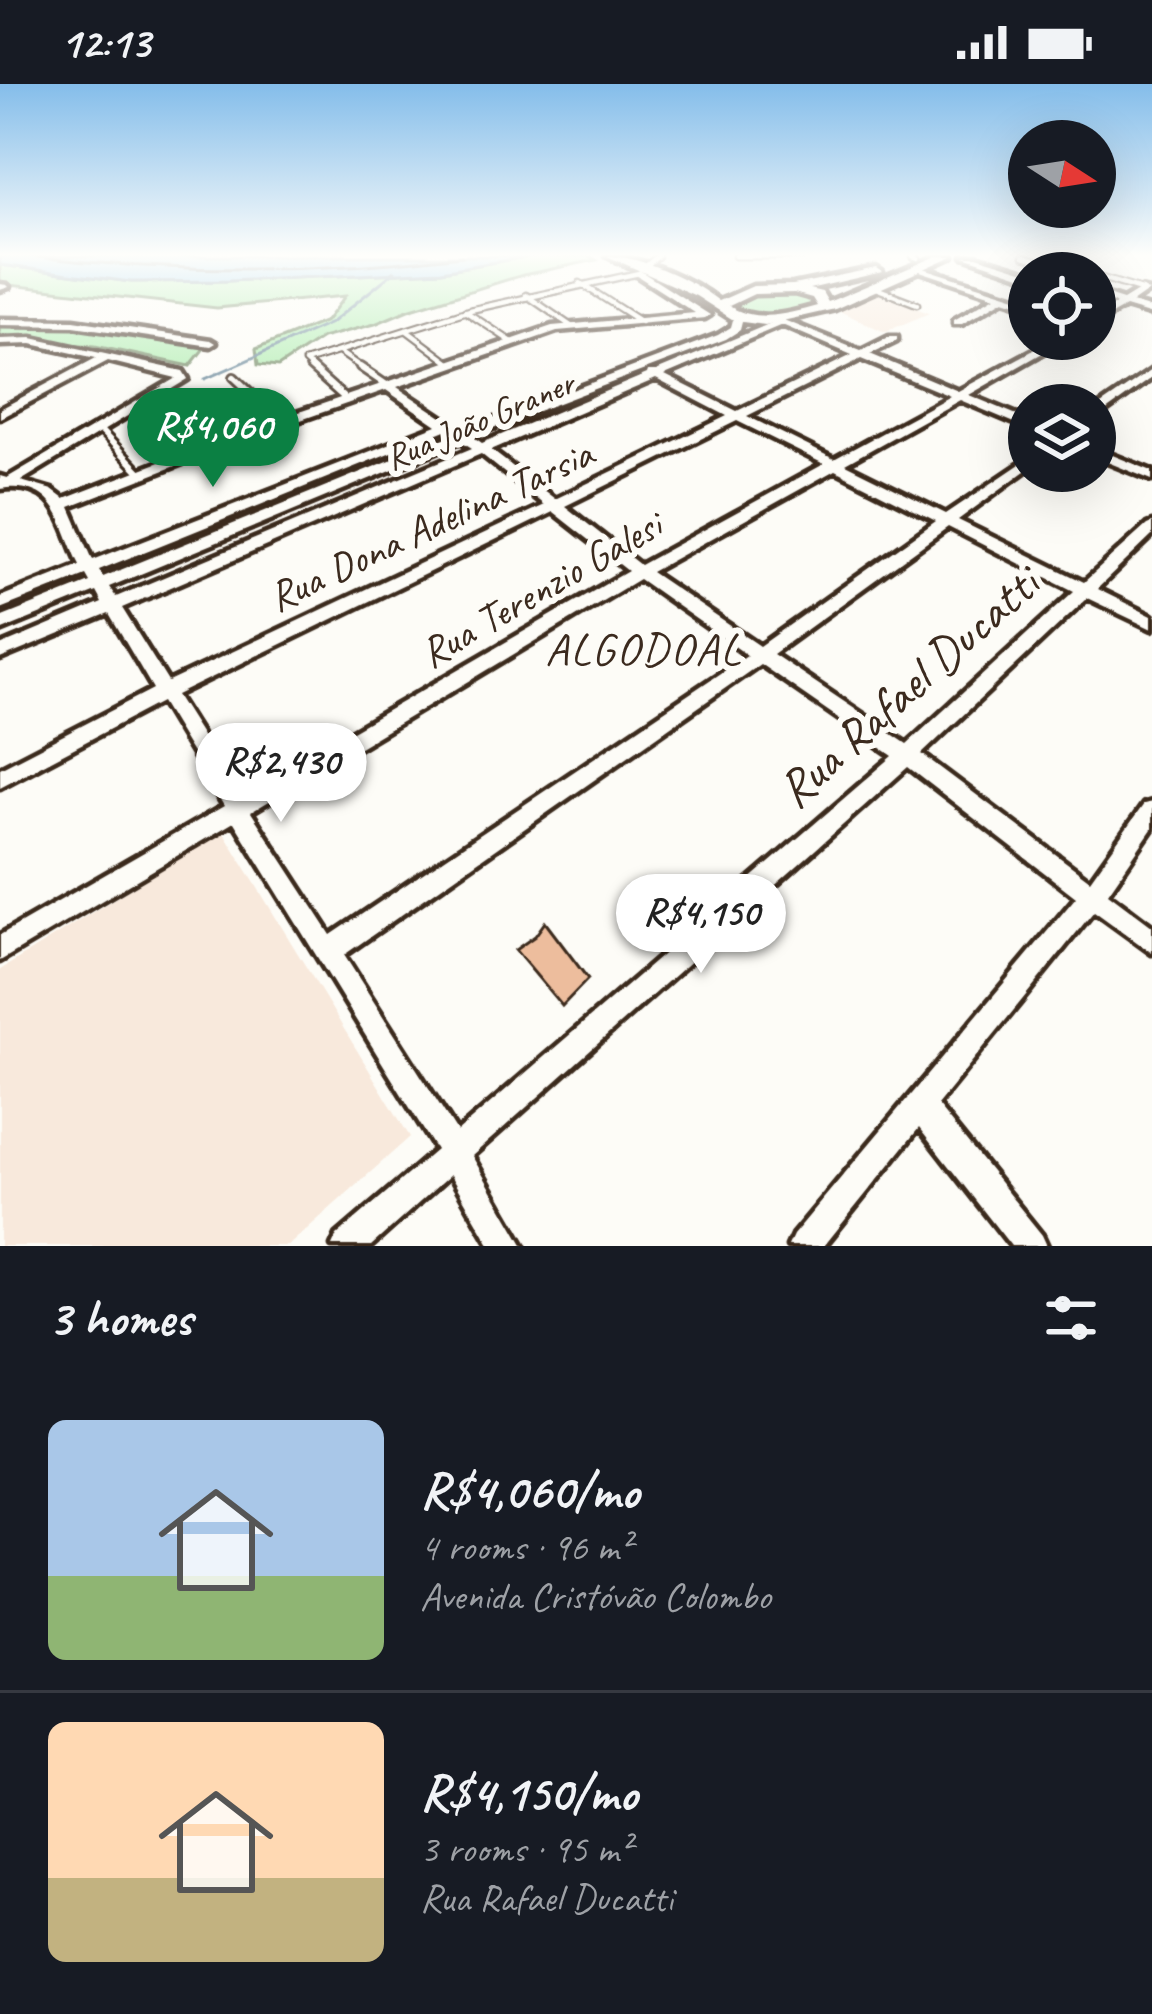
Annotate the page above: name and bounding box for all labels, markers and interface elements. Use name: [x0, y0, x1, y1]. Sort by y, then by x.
text: 12:13: [60, 14, 150, 71]
north arrow: [1008, 120, 1116, 228]
map controls: [1008, 120, 1116, 492]
button: locate: [1008, 252, 1116, 360]
street label: Rua João Graner: [378, 358, 584, 480]
button: layers: [1008, 384, 1116, 492]
pin: R$4,060: [102, 388, 324, 490]
text: R$4,060: [154, 402, 272, 451]
street label: Rua Dona Adelina Tarsia: [260, 426, 604, 624]
street label: Rua Terenzio Galesi: [411, 496, 675, 680]
street label: Rua Rafael Ducatti: [763, 549, 1056, 821]
district label: ALGODOAL: [545, 621, 743, 678]
pin: R$2,430: [170, 723, 392, 825]
text: R$2,430: [223, 737, 339, 786]
pin: R$4,150: [590, 874, 812, 976]
text: R$4,150: [643, 888, 759, 937]
icon: filters: [1038, 1285, 1104, 1351]
text: 3 homes: [48, 1286, 192, 1350]
text: R$4,060/mo: [420, 1459, 639, 1523]
icon: home: [144, 1468, 288, 1612]
text: 4 rooms · 96 m²: [420, 1523, 631, 1572]
text: Avenida Cristóvão Colombo: [420, 1572, 771, 1621]
text: R$4,150/mo: [420, 1761, 637, 1825]
icon: home: [144, 1770, 288, 1914]
text: 3 rooms · 95 m²: [420, 1825, 631, 1874]
text: Rua Rafael Ducatti: [420, 1874, 673, 1923]

